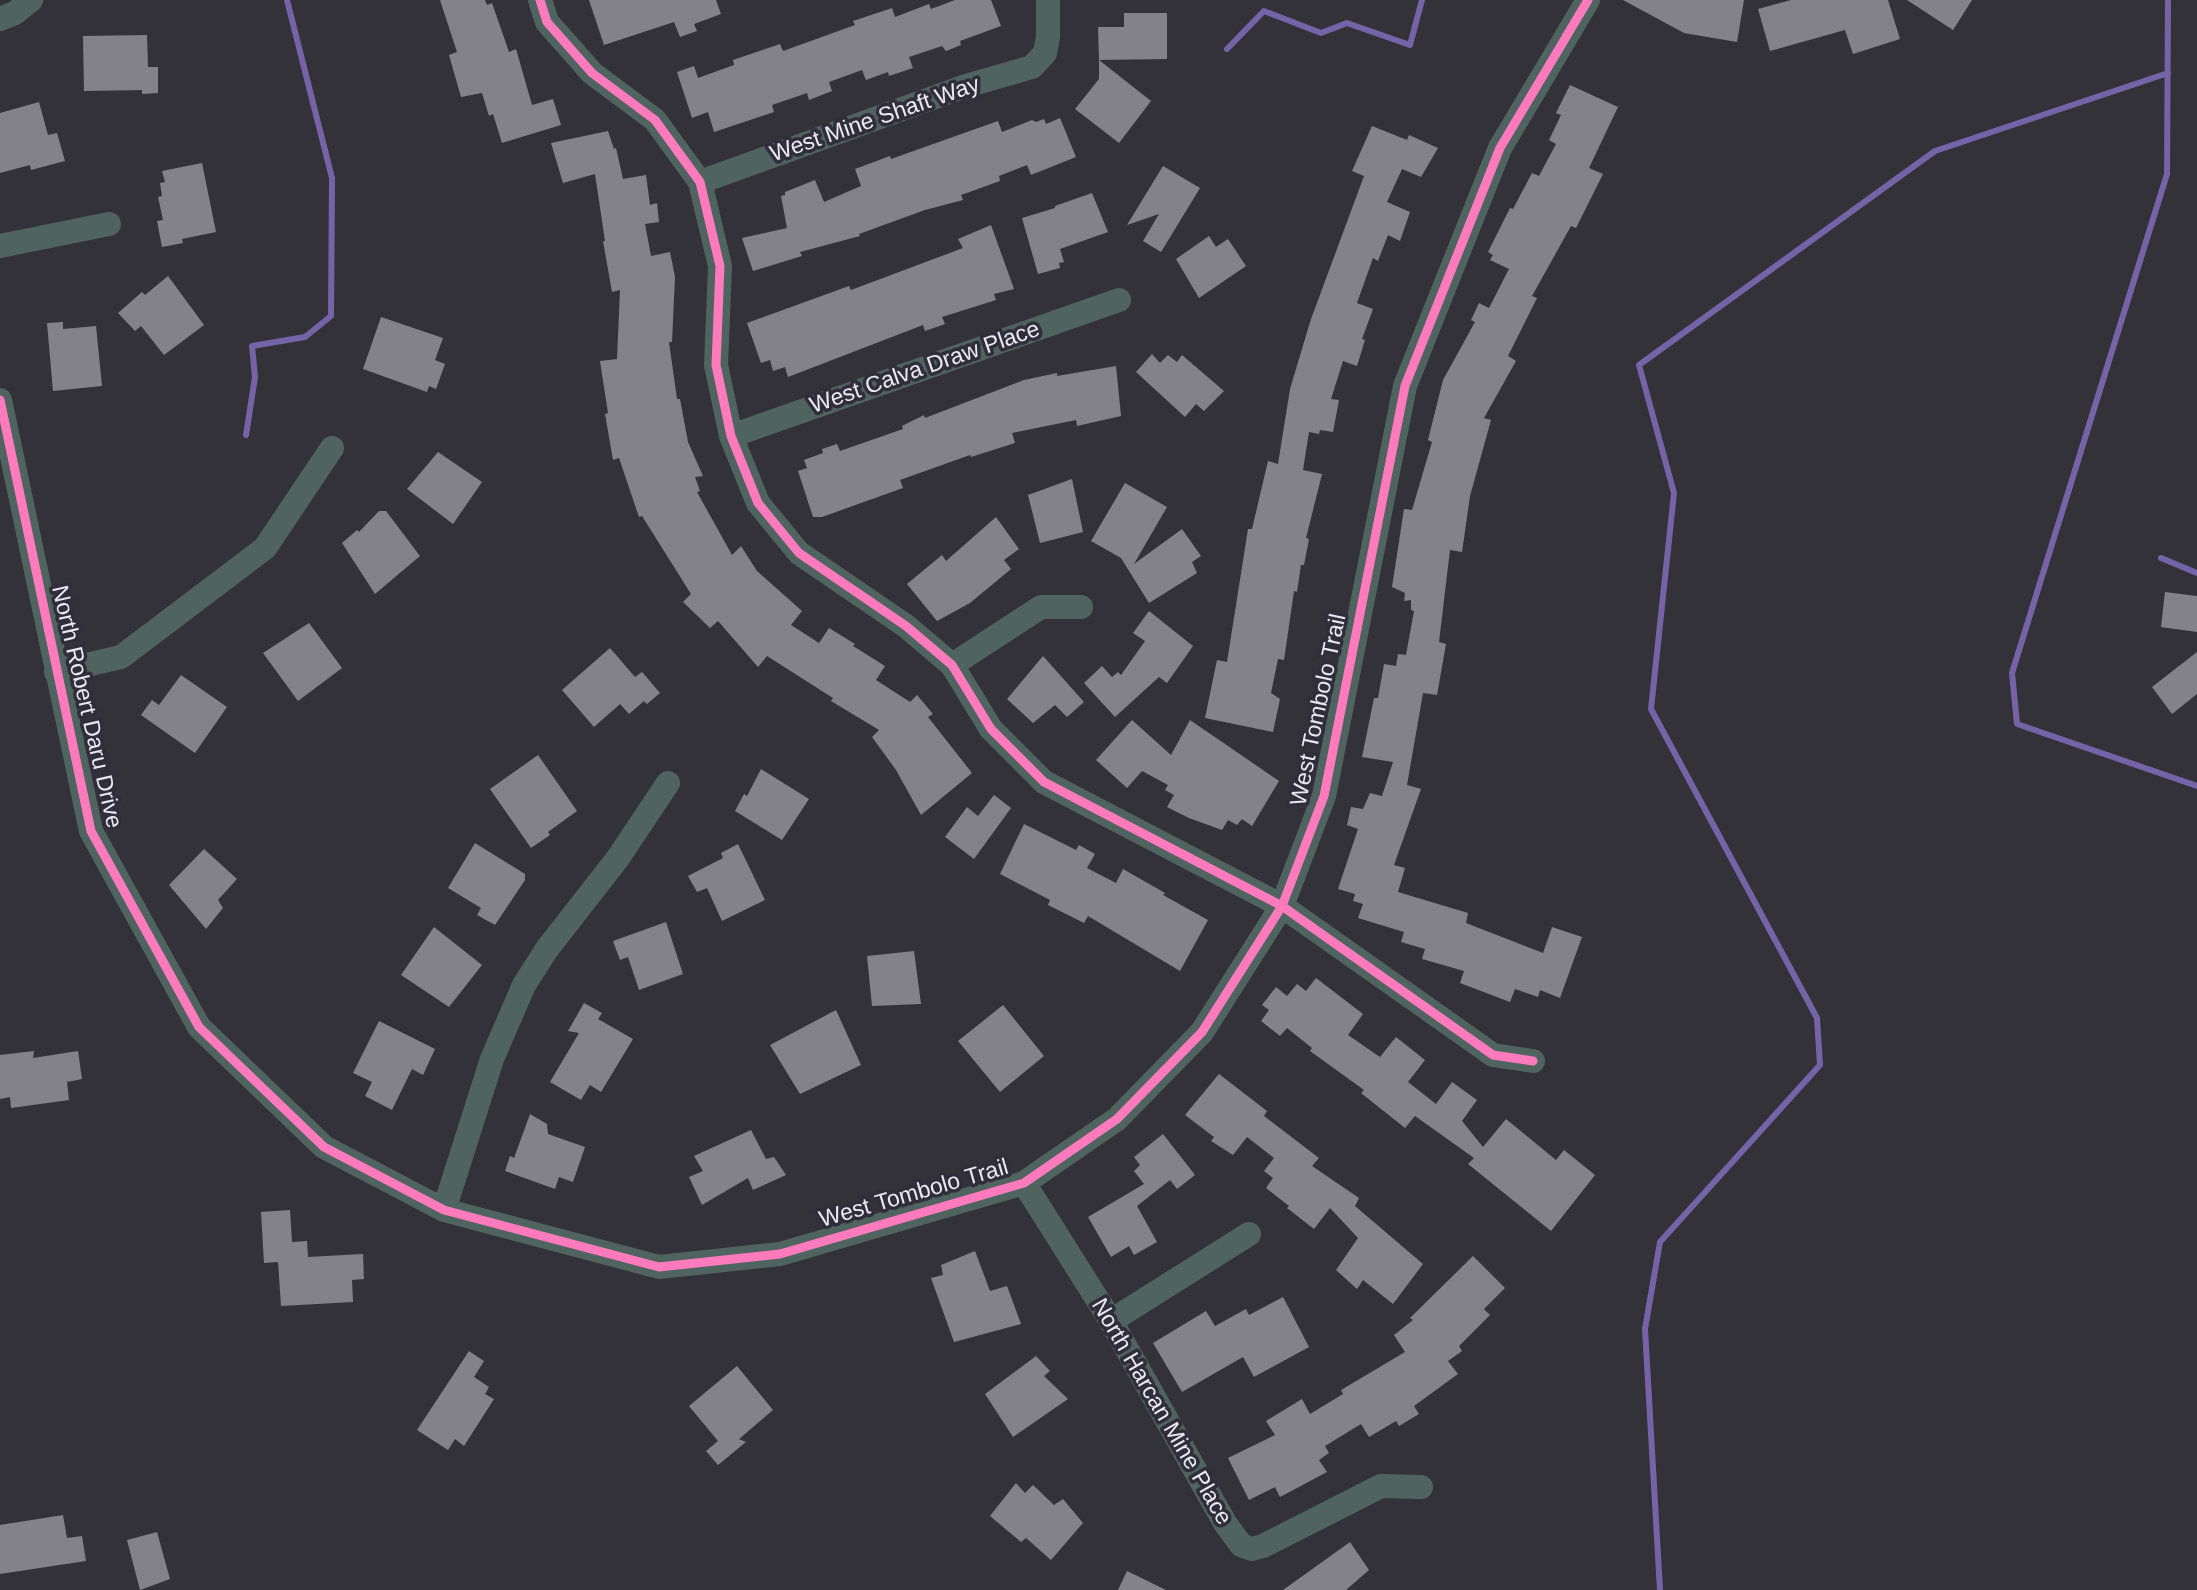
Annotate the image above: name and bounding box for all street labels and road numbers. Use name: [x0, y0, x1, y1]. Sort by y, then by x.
street label: West Mine Shaft Way: [767, 71, 983, 169]
street label: West Calva Draw Place: [807, 316, 1043, 420]
street label: North Robert Daru Drive: [45, 583, 127, 831]
street label: West Tombolo Trail: [1285, 611, 1353, 809]
street label: West Tombolo Trail: [816, 1154, 1012, 1234]
street label: North Harcan Mine Place: [1085, 1294, 1237, 1530]

